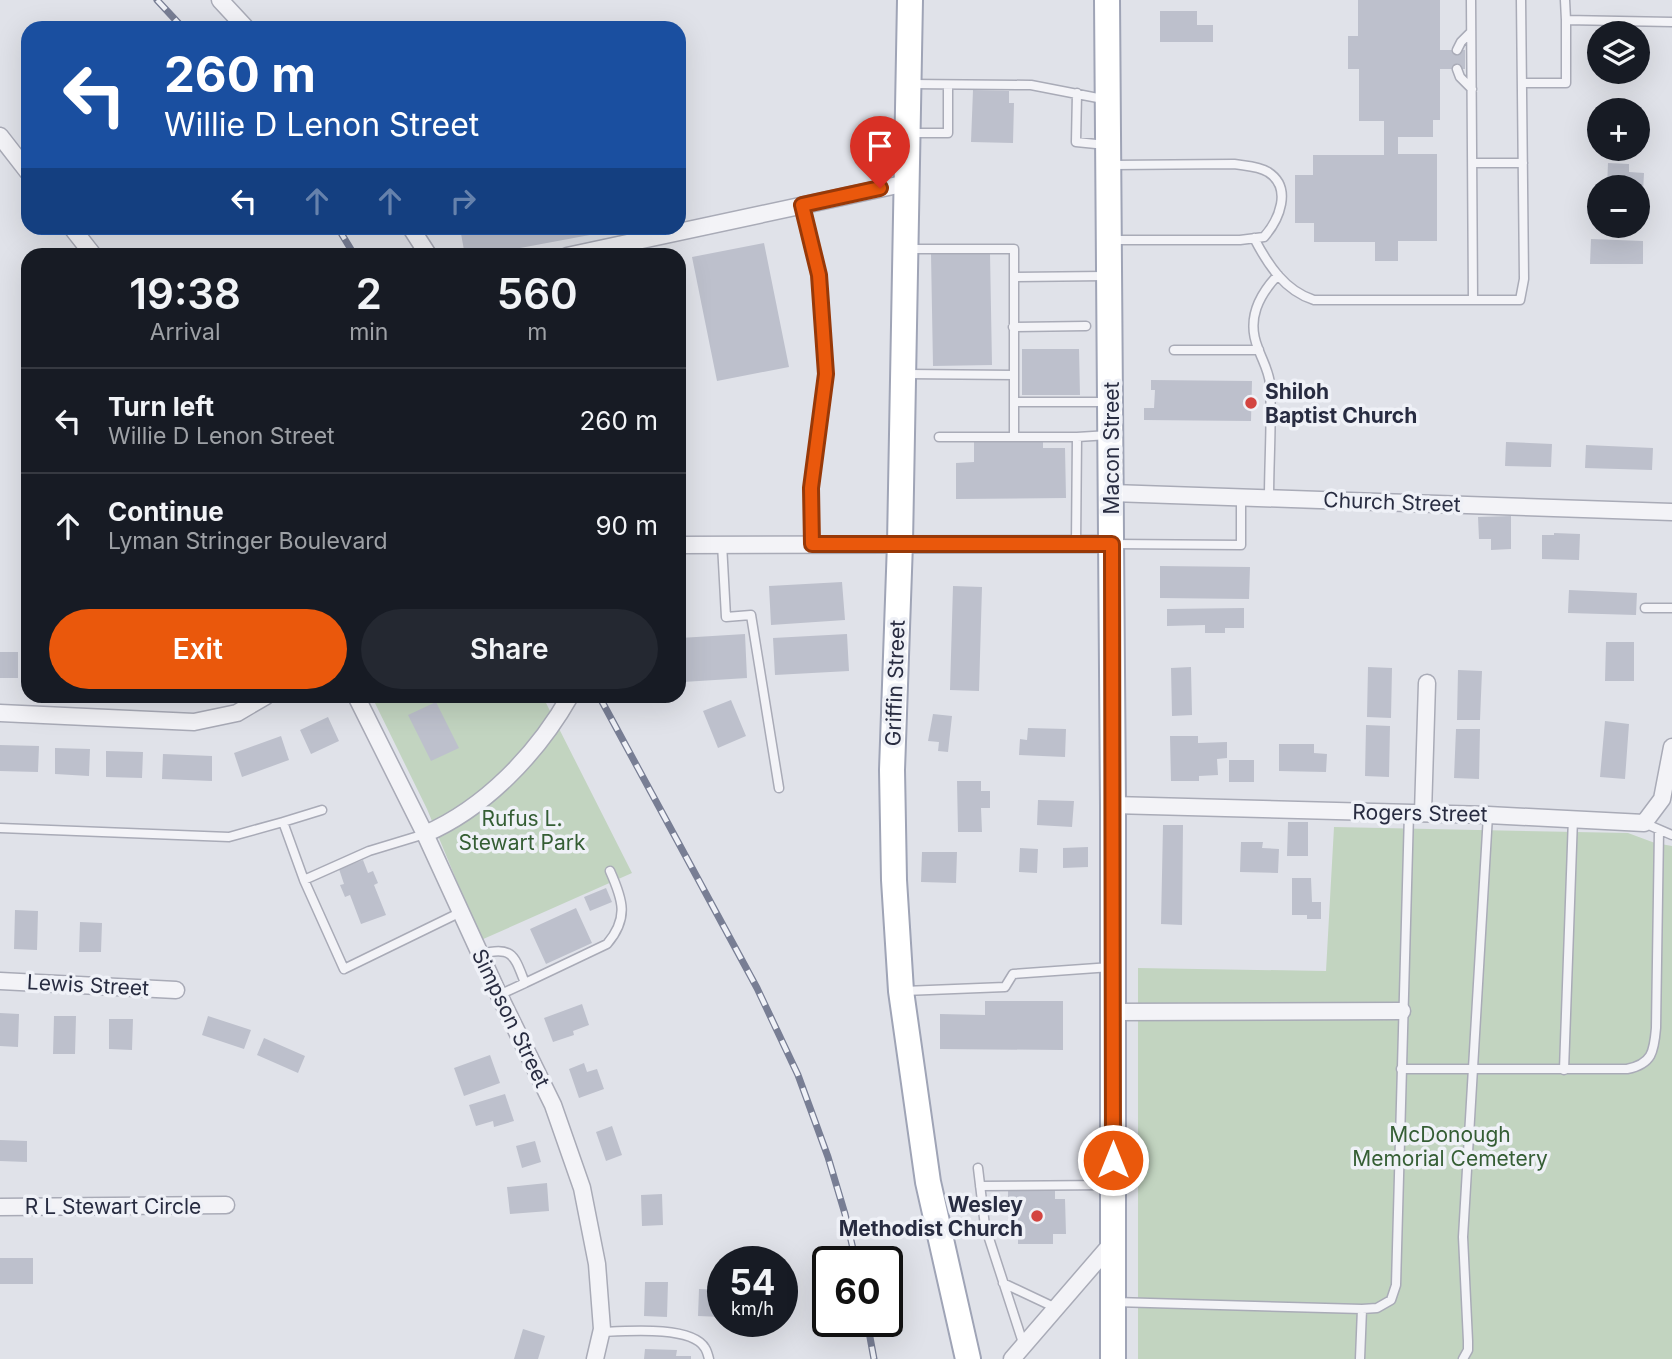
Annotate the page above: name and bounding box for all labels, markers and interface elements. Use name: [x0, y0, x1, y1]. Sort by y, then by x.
map controls: [1587, 21, 1650, 238]
button: layers: [1587, 21, 1650, 84]
text: 260 m: [164, 45, 316, 104]
icon: left: [49, 49, 140, 140]
button: +: [1587, 98, 1650, 161]
text: Willie D Lenon Street: [164, 105, 479, 144]
pin: [850, 116, 910, 188]
icon: arrive: [861, 127, 899, 165]
button: −: [1587, 175, 1650, 238]
icon: left: [225, 182, 263, 220]
icon: ahead: [298, 182, 336, 220]
icon: ahead: [371, 182, 409, 220]
icon: right: [444, 182, 482, 220]
text: 19:38: [129, 268, 241, 319]
text: 2: [356, 268, 382, 319]
text: 560: [497, 268, 578, 319]
text: Arrival: [150, 318, 220, 346]
text: min: [349, 318, 388, 346]
text: m: [527, 318, 547, 346]
place label: Shiloh Baptist Church: [1265, 379, 1417, 428]
street label: Macon Street: [1099, 381, 1124, 514]
text: Turn left: [108, 391, 214, 422]
marker: Shiloh Baptist Church: [1243, 395, 1259, 411]
icon: left: [49, 402, 87, 440]
text: 260 m: [580, 405, 658, 436]
text: Willie D Lenon Street: [108, 422, 335, 450]
street label: Church Street: [1323, 487, 1461, 517]
text: Continue: [108, 496, 224, 527]
icon: ahead: [49, 507, 87, 545]
text: 90 m: [595, 510, 658, 541]
text: Lyman Stringer Boulevard: [108, 527, 388, 555]
button: Exit: [49, 609, 347, 689]
button: Share: [361, 609, 658, 689]
street label: Griffin Street: [880, 619, 910, 747]
street label: Rogers Street: [1352, 799, 1488, 827]
park label: Rufus L. Stewart Park: [459, 806, 586, 855]
street label: Simpson Street: [467, 945, 555, 1091]
street label: Lewis Street: [26, 969, 150, 1001]
park label: McDonough Memorial Cemetery: [1352, 1122, 1548, 1171]
position arrow: [1076, 1123, 1150, 1197]
place label: Wesley Methodist Church: [839, 1192, 1023, 1241]
street label: R L Stewart Circle: [25, 1194, 201, 1219]
marker: Wesley Methodist Church: [1029, 1208, 1045, 1224]
speed limit sign: 60: [812, 1246, 903, 1337]
text: 54: [729, 1261, 776, 1303]
text: km/h: [731, 1298, 774, 1319]

